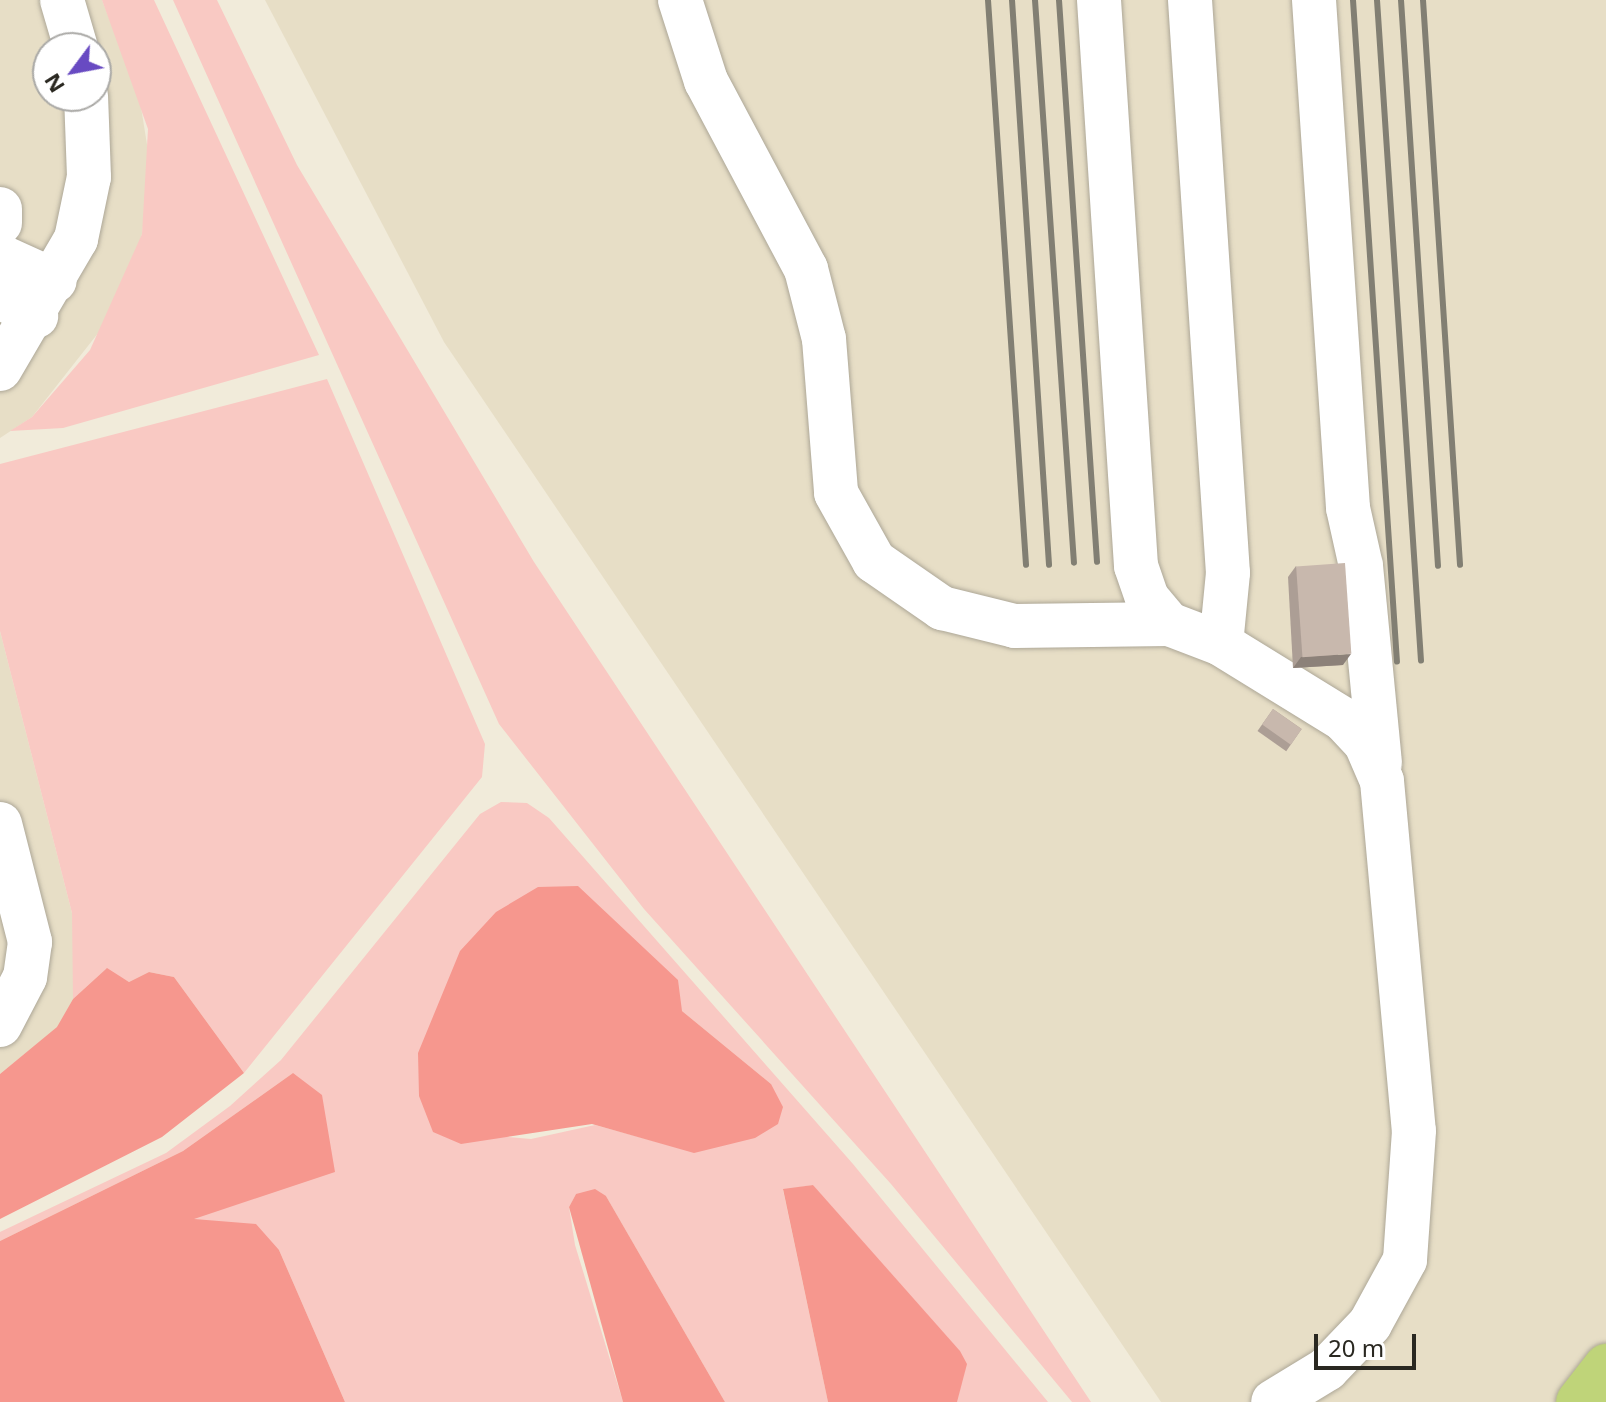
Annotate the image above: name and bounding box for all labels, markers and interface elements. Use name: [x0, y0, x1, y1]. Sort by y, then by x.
north arrow: [32, 32, 112, 112]
text: N: [36, 68, 71, 99]
scale bar: [1318, 1318, 1420, 1368]
text: 20 m: [1328, 1331, 1384, 1364]

